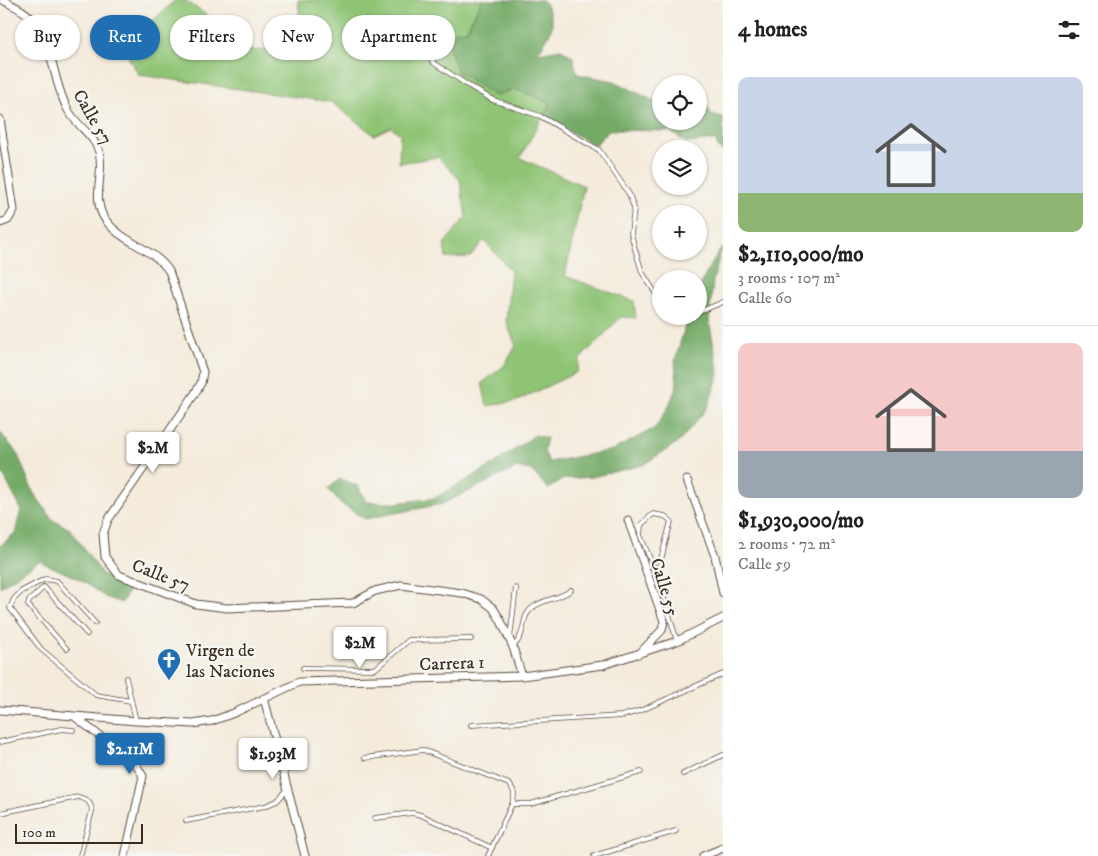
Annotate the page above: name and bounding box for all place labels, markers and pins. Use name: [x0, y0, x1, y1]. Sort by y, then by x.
pin: $2M: [129, 432, 177, 474]
pin: $2M: [336, 626, 384, 669]
place label: Virgen de las Naciones: [185, 640, 275, 683]
church icon: Virgen de las Naciones: [156, 647, 182, 681]
pin: $2.11M: [89, 732, 171, 775]
pin: $1.93M: [232, 738, 314, 780]

